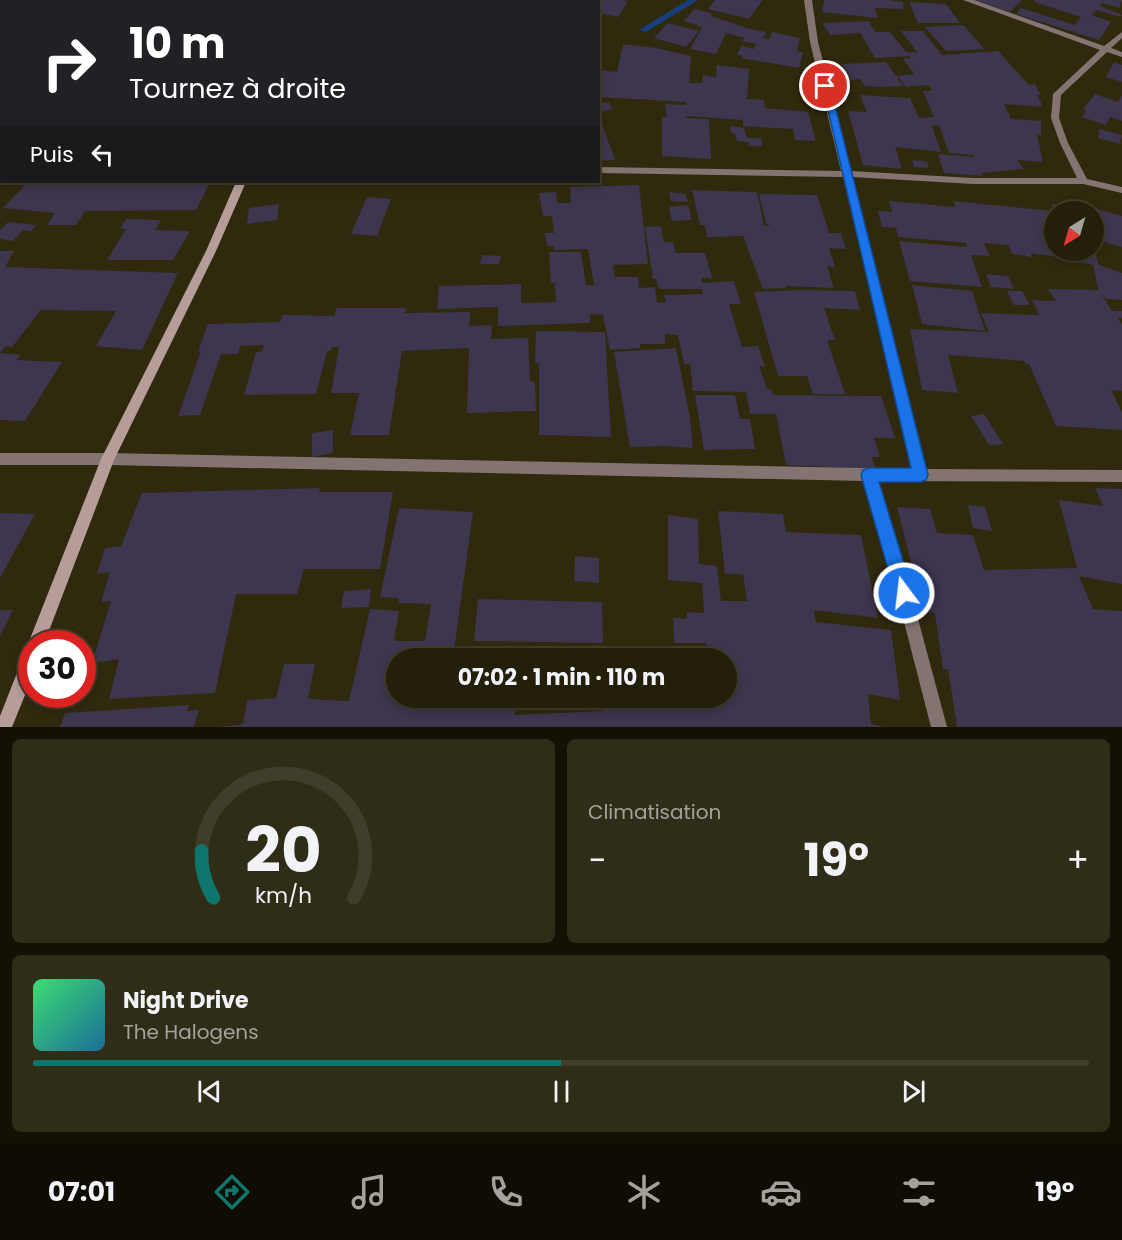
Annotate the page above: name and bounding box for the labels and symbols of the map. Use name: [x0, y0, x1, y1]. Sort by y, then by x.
pin: [799, 60, 850, 111]
north arrow: [1044, 201, 1104, 261]
position arrow: [872, 561, 936, 625]
speed limit sign: 30: [18, 630, 96, 708]

